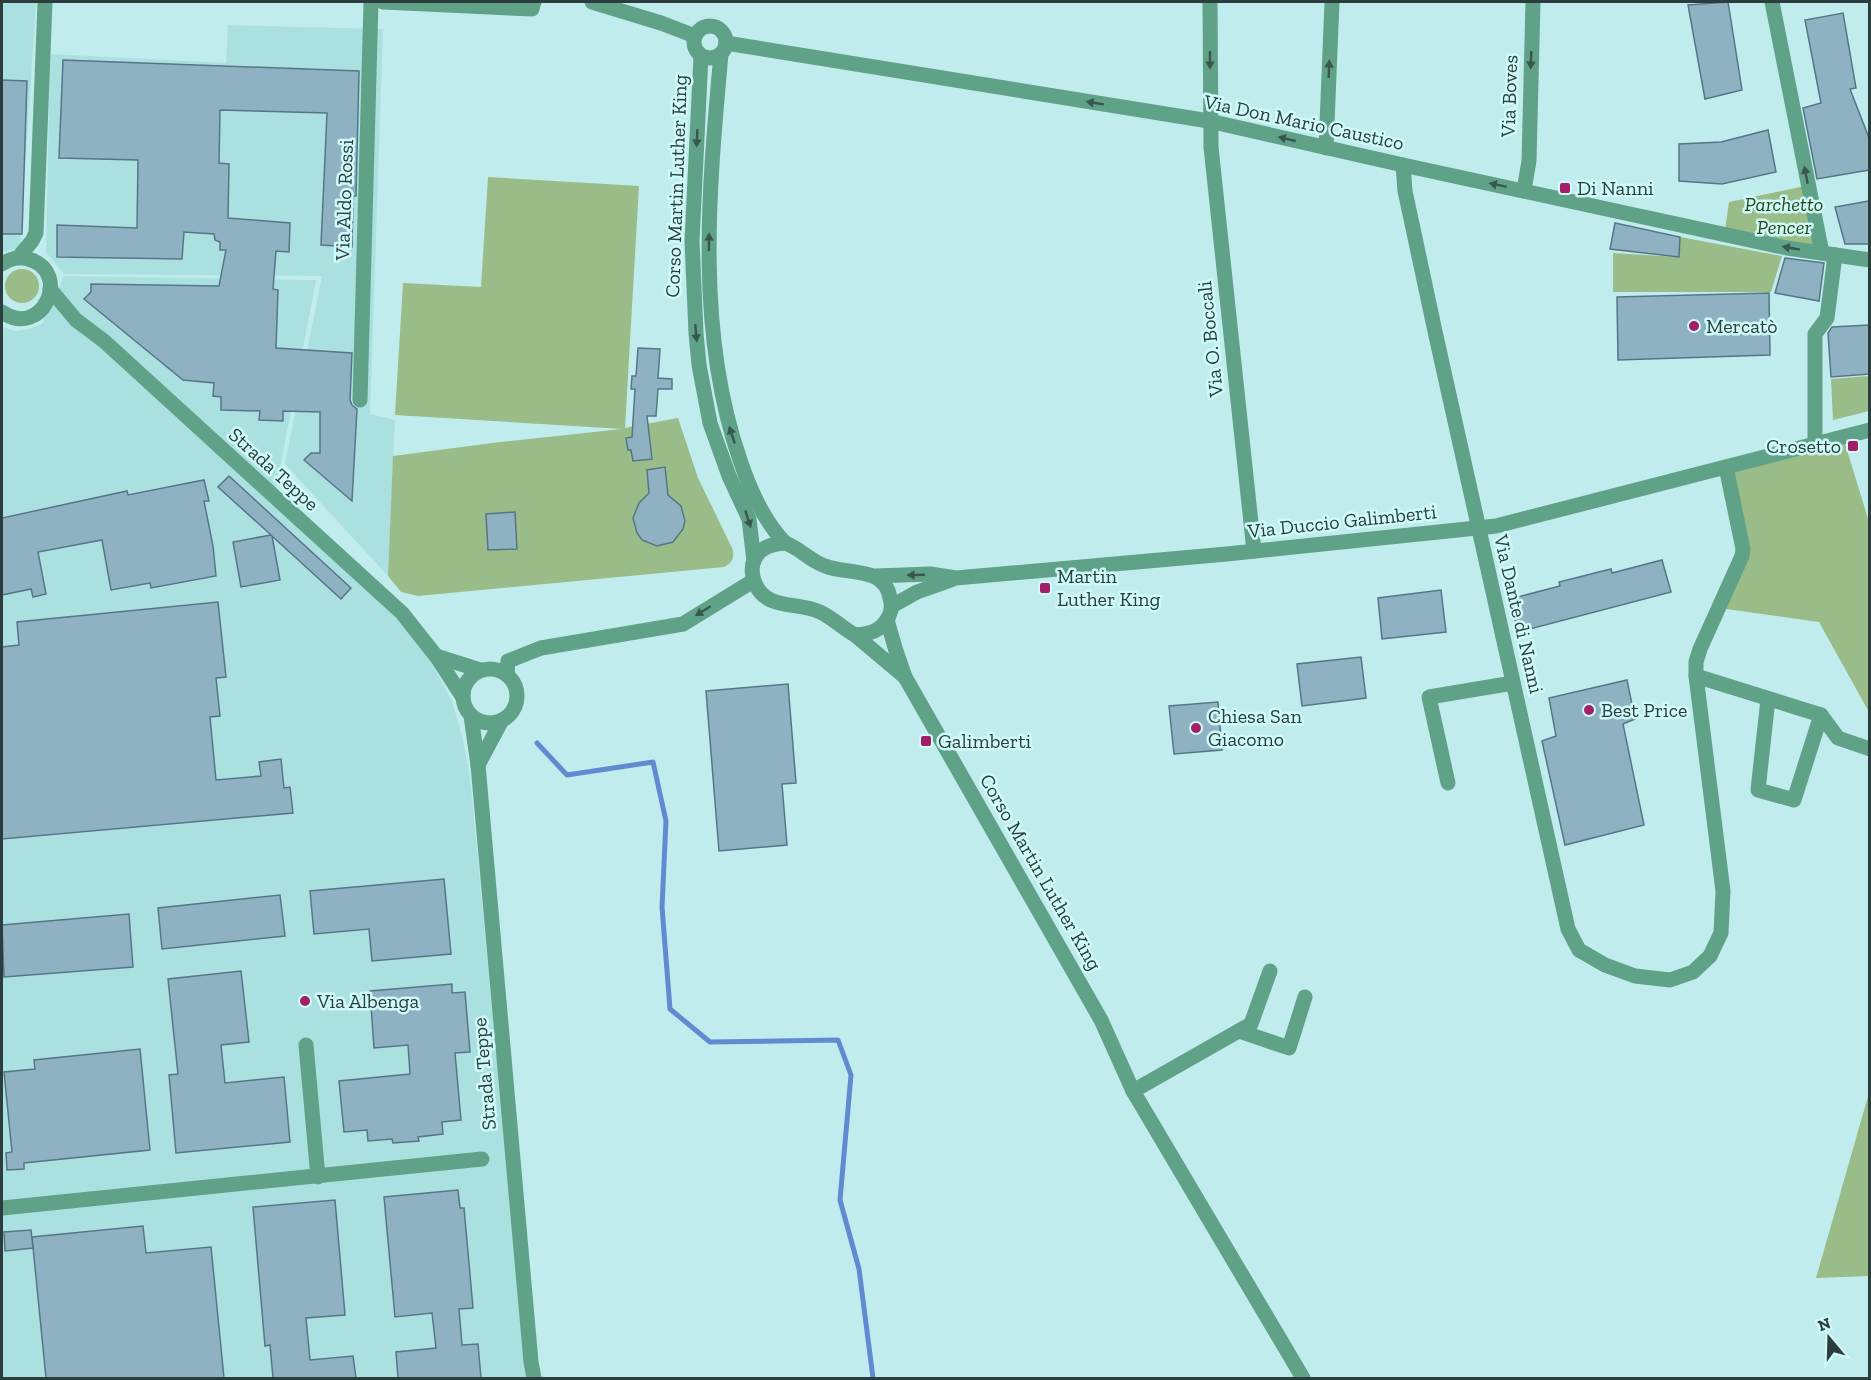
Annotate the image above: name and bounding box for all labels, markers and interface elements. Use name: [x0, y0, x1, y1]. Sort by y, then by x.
one-way arrow: [1205, 50, 1215, 69]
one-way arrow: [1527, 50, 1536, 69]
street label: Via Boves: [1496, 54, 1522, 139]
one-way arrow: [1325, 59, 1334, 78]
street label: Corso Martin Luther King: [660, 74, 692, 298]
street label: Via Don Mario Caustico: [1201, 89, 1406, 155]
one-way arrow: [1085, 98, 1104, 107]
one-way arrow: [692, 129, 701, 148]
one-way arrow: [1277, 133, 1296, 143]
street label: Via Aldo Rossi: [330, 139, 358, 262]
one-way arrow: [1801, 166, 1810, 185]
place label: Di Nanni: [1577, 176, 1654, 200]
one-way arrow: [1488, 180, 1507, 189]
marker: Di Nanni: [1558, 181, 1572, 195]
park label: Parchetto Pencer: [1745, 192, 1823, 239]
one-way arrow: [704, 233, 714, 252]
one-way arrow: [1781, 243, 1800, 252]
street label: Via O. Boccali: [1192, 279, 1228, 399]
place label: Mercatò: [1706, 314, 1778, 338]
marker: Mercatò: [1687, 319, 1701, 333]
one-way arrow: [691, 323, 701, 342]
street label: Strada Teppe: [224, 422, 324, 516]
one-way arrow: [727, 426, 736, 444]
place label: Crosetto: [1766, 434, 1841, 458]
marker: Crosetto: [1846, 439, 1860, 453]
street label: Via Duccio Galimberti: [1245, 499, 1438, 543]
one-way arrow: [744, 510, 753, 528]
street label: Via Dante di Nanni: [1489, 531, 1549, 696]
place label: Martin Luther King: [1057, 564, 1160, 611]
one-way arrow: [907, 570, 926, 580]
marker: Martin Luther King: [1038, 581, 1052, 595]
one-way arrow: [695, 606, 711, 617]
place label: Best Price: [1601, 698, 1687, 722]
marker: Best Price: [1582, 703, 1596, 717]
place label: Chiesa San Giacomo: [1208, 704, 1302, 751]
marker: Chiesa San Giacomo: [1189, 721, 1203, 735]
place label: Galimberti: [938, 729, 1032, 753]
marker: Galimberti: [919, 734, 933, 748]
street label: Corso Martin Luther King: [975, 769, 1107, 975]
place label: Via Albenga: [316, 989, 420, 1013]
marker: Via Albenga: [298, 994, 312, 1008]
street label: Strada Teppe: [467, 1017, 501, 1131]
north arrow: [1799, 1308, 1859, 1368]
text: N: [1815, 1313, 1833, 1335]

